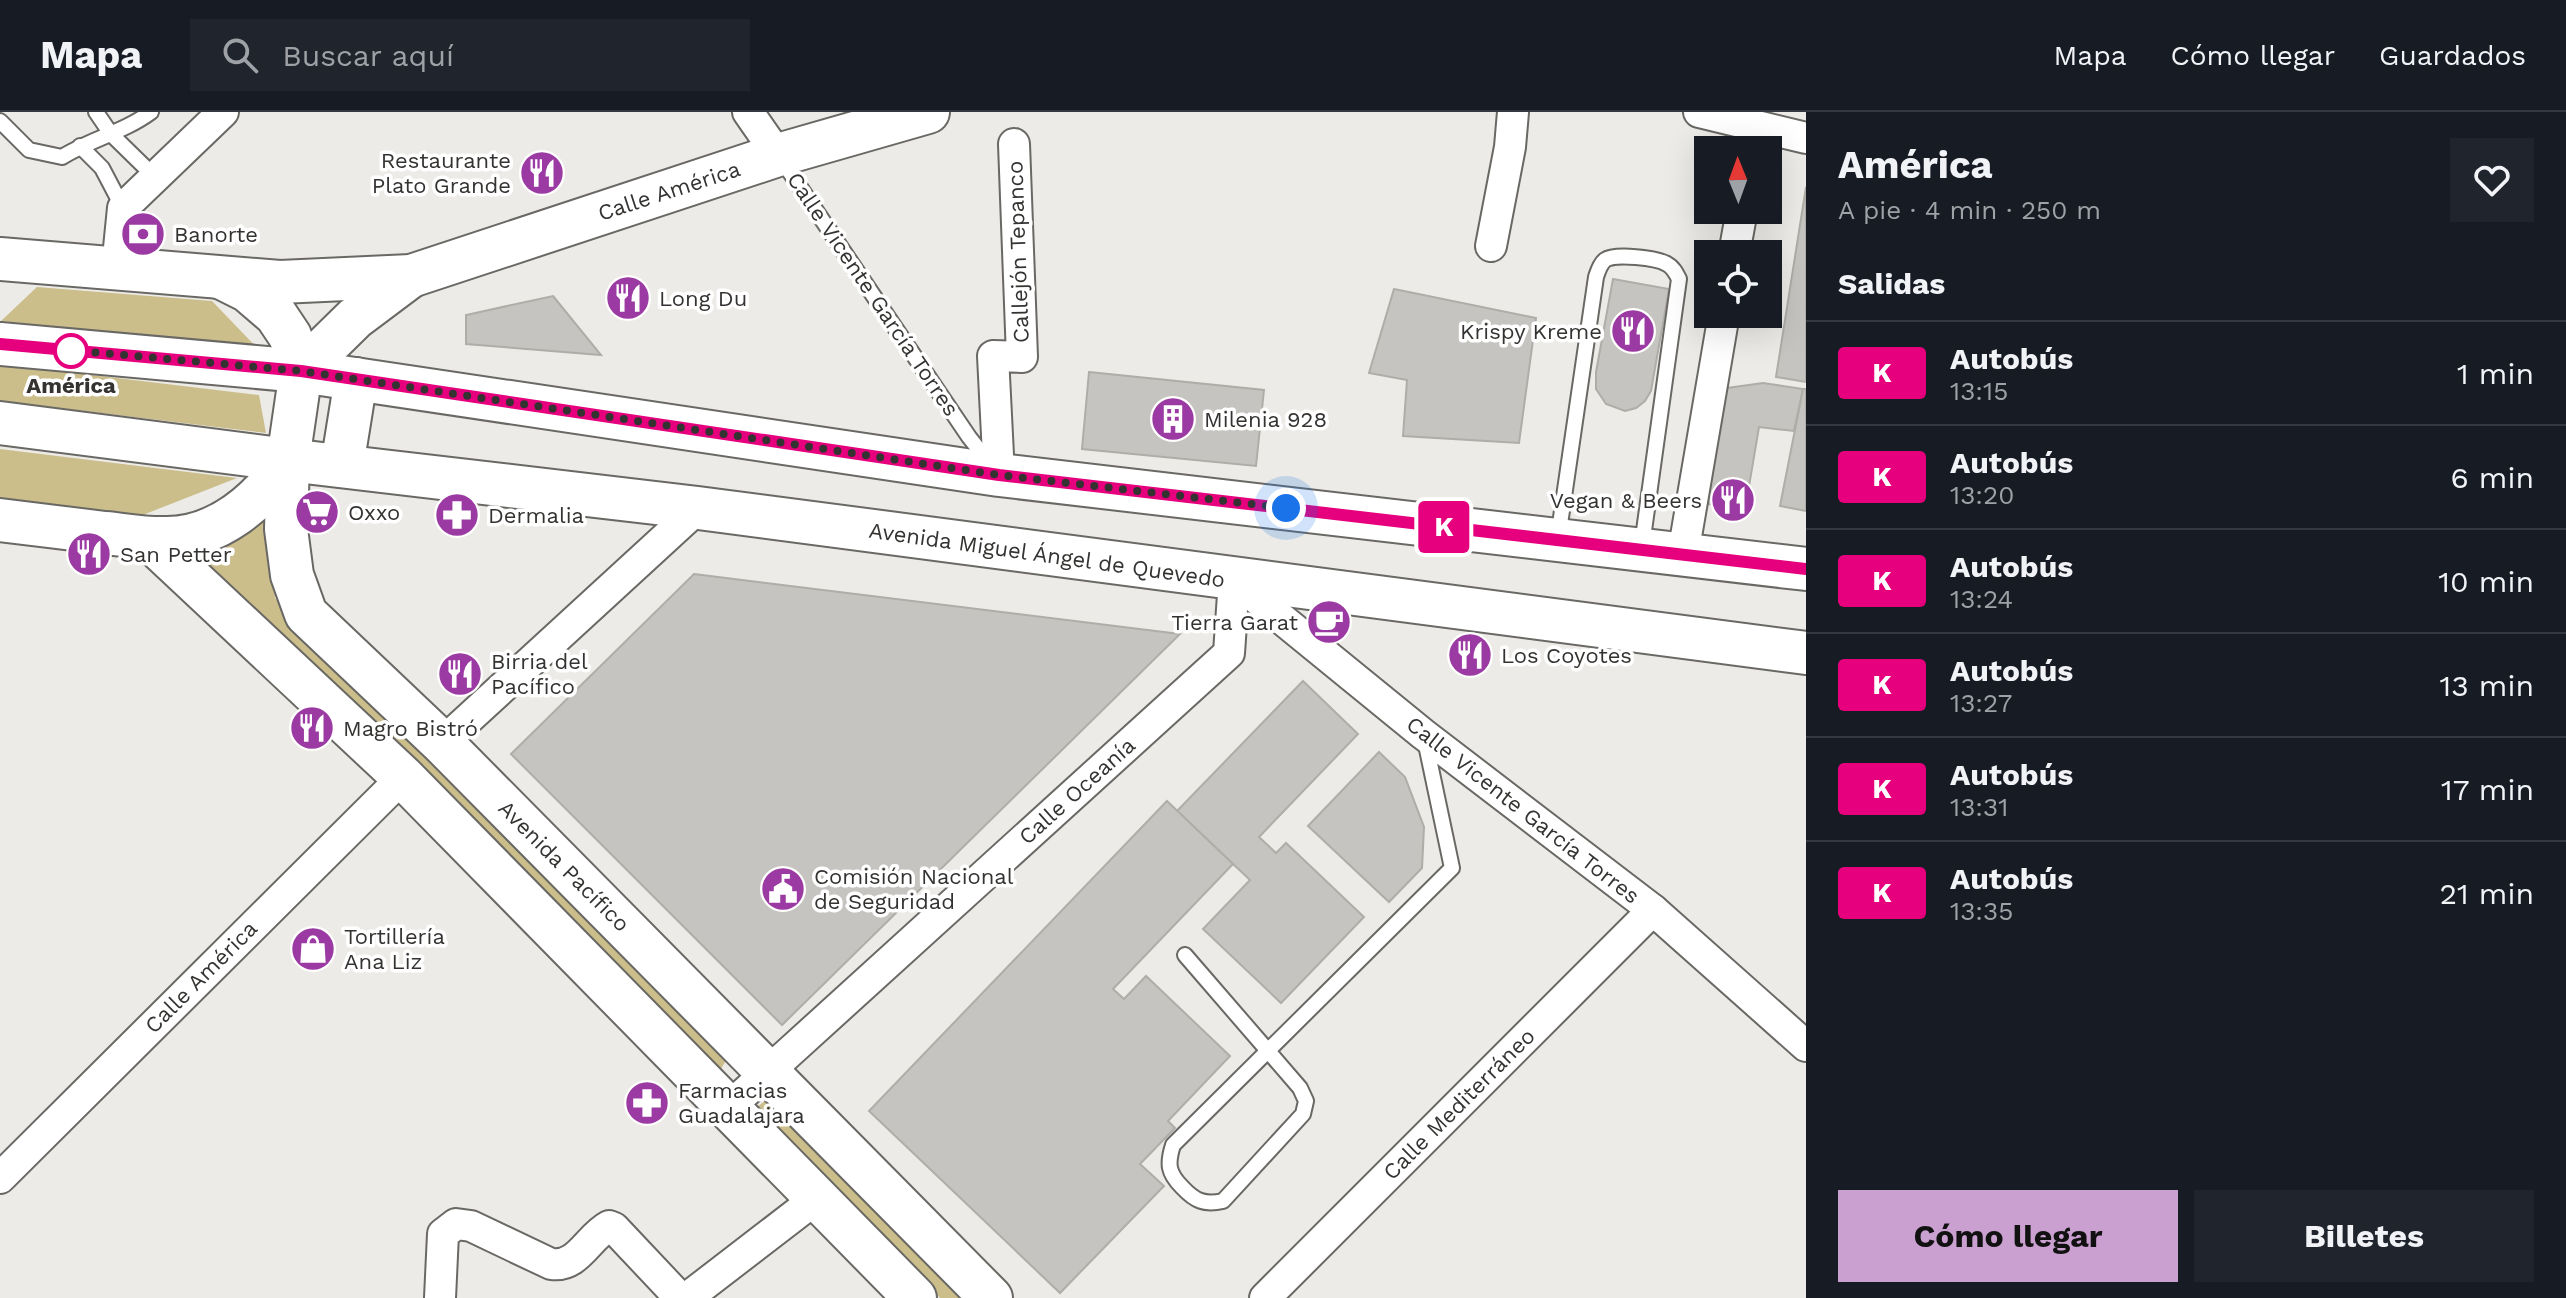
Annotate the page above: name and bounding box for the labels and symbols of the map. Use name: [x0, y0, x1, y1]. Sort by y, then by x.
north arrow: [1694, 136, 1782, 224]
place label: Restaurante Plato Grande: [372, 148, 511, 198]
restaurant icon: Restaurante Plato Grande: [518, 149, 566, 197]
street label: Calle América: [595, 156, 743, 226]
street label: Callejón Tepanco: [1002, 161, 1034, 343]
street label: Calle Vicente García Torres: [782, 167, 964, 421]
bank icon: Banorte: [119, 210, 167, 258]
place label: Banorte: [174, 222, 258, 247]
restaurant icon: Long Du: [604, 274, 652, 322]
place label: Long Du: [659, 286, 747, 311]
restaurant icon: Krispy Kreme: [1609, 307, 1657, 355]
place label: Krispy Kreme: [1460, 319, 1602, 344]
marker: América: [54, 334, 88, 368]
place label: América: [26, 373, 116, 398]
building icon: Milenia 928: [1149, 395, 1197, 443]
place label: Milenia 928: [1204, 407, 1327, 432]
restaurant icon: Vegan & Beers: [1709, 476, 1757, 524]
supermarket icon: Oxxo: [293, 488, 341, 536]
your location: [1266, 488, 1306, 528]
place label: Vegan & Beers: [1550, 488, 1702, 513]
pharmacy icon: Dermalia: [433, 491, 481, 539]
place label: Oxxo: [348, 500, 400, 525]
line badge: K: [1418, 501, 1470, 553]
place label: Dermalia: [488, 503, 584, 528]
street label: Avenida Miguel Ángel de Quevedo: [867, 518, 1227, 592]
restaurant icon: San Petter: [65, 530, 113, 578]
place label: San Petter: [120, 542, 232, 567]
cafe icon: Tierra Garat: [1305, 598, 1353, 646]
place label: Tierra Garat: [1171, 610, 1298, 635]
restaurant icon: Los Coyotes: [1446, 631, 1494, 679]
place label: Los Coyotes: [1501, 643, 1632, 668]
place label: Birria del Pacífico: [491, 649, 588, 699]
restaurant icon: Birria del Pacífico: [436, 650, 484, 698]
restaurant icon: Magro Bistró: [288, 704, 336, 752]
street label: Calle Vicente García Torres: [1402, 711, 1644, 909]
place label: Magro Bistró: [343, 716, 478, 741]
street label: Calle Oceanía: [1014, 733, 1140, 849]
street label: Avenida Pacífico: [493, 795, 635, 937]
place label: Comisión Nacional de Seguridad: [814, 864, 1014, 914]
public building icon: Comisión Nacional de Seguridad: [759, 865, 807, 913]
street label: Calle América: [140, 916, 262, 1038]
place label: Tortillería Ana Liz: [344, 924, 445, 974]
shop icon: Tortillería Ana Liz: [289, 925, 337, 973]
street label: Calle Mediterráneo: [1378, 1023, 1540, 1185]
place label: Farmacias Guadalajara: [678, 1078, 805, 1128]
pharmacy icon: Farmacias Guadalajara: [623, 1079, 671, 1127]

